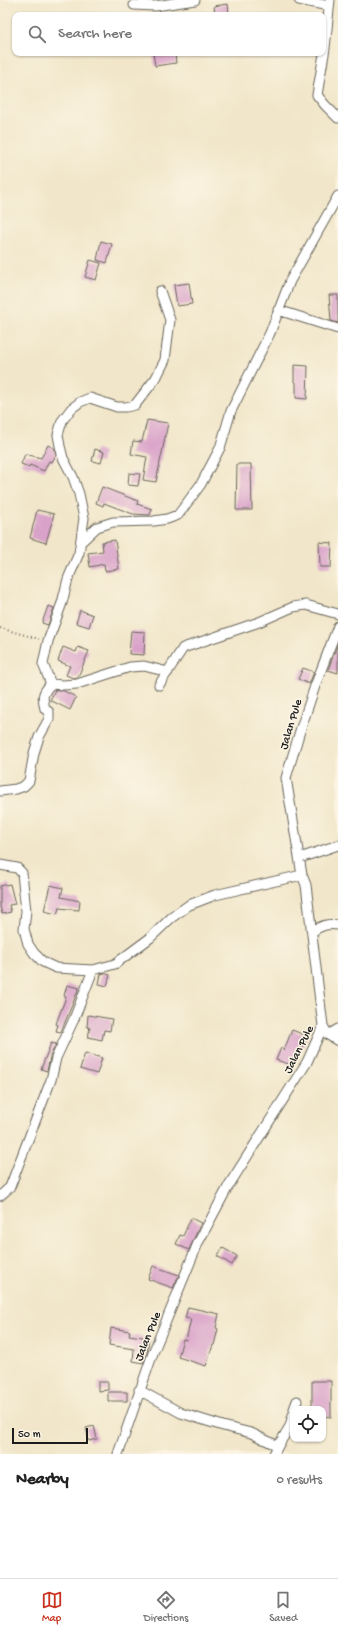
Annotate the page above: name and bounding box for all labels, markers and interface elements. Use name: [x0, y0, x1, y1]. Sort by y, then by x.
search box: [12, 12, 326, 56]
icon: search: [26, 23, 48, 45]
text: Search here: [58, 25, 132, 43]
street label: Jalan Pule: [278, 697, 306, 751]
street label: Jalan Pule: [282, 1023, 318, 1076]
street label: Jalan Pule: [133, 1309, 165, 1363]
map controls: [290, 1406, 326, 1442]
button: locate: [290, 1406, 326, 1442]
scale bar: [12, 1426, 88, 1445]
text: 50 m: [18, 1429, 40, 1441]
text: Nearby: [16, 1470, 69, 1490]
text: 0 results: [276, 1473, 322, 1488]
tab: Map: [41, 1589, 63, 1625]
tab: Directions: [144, 1589, 188, 1625]
tab: Saved: [269, 1589, 297, 1625]

